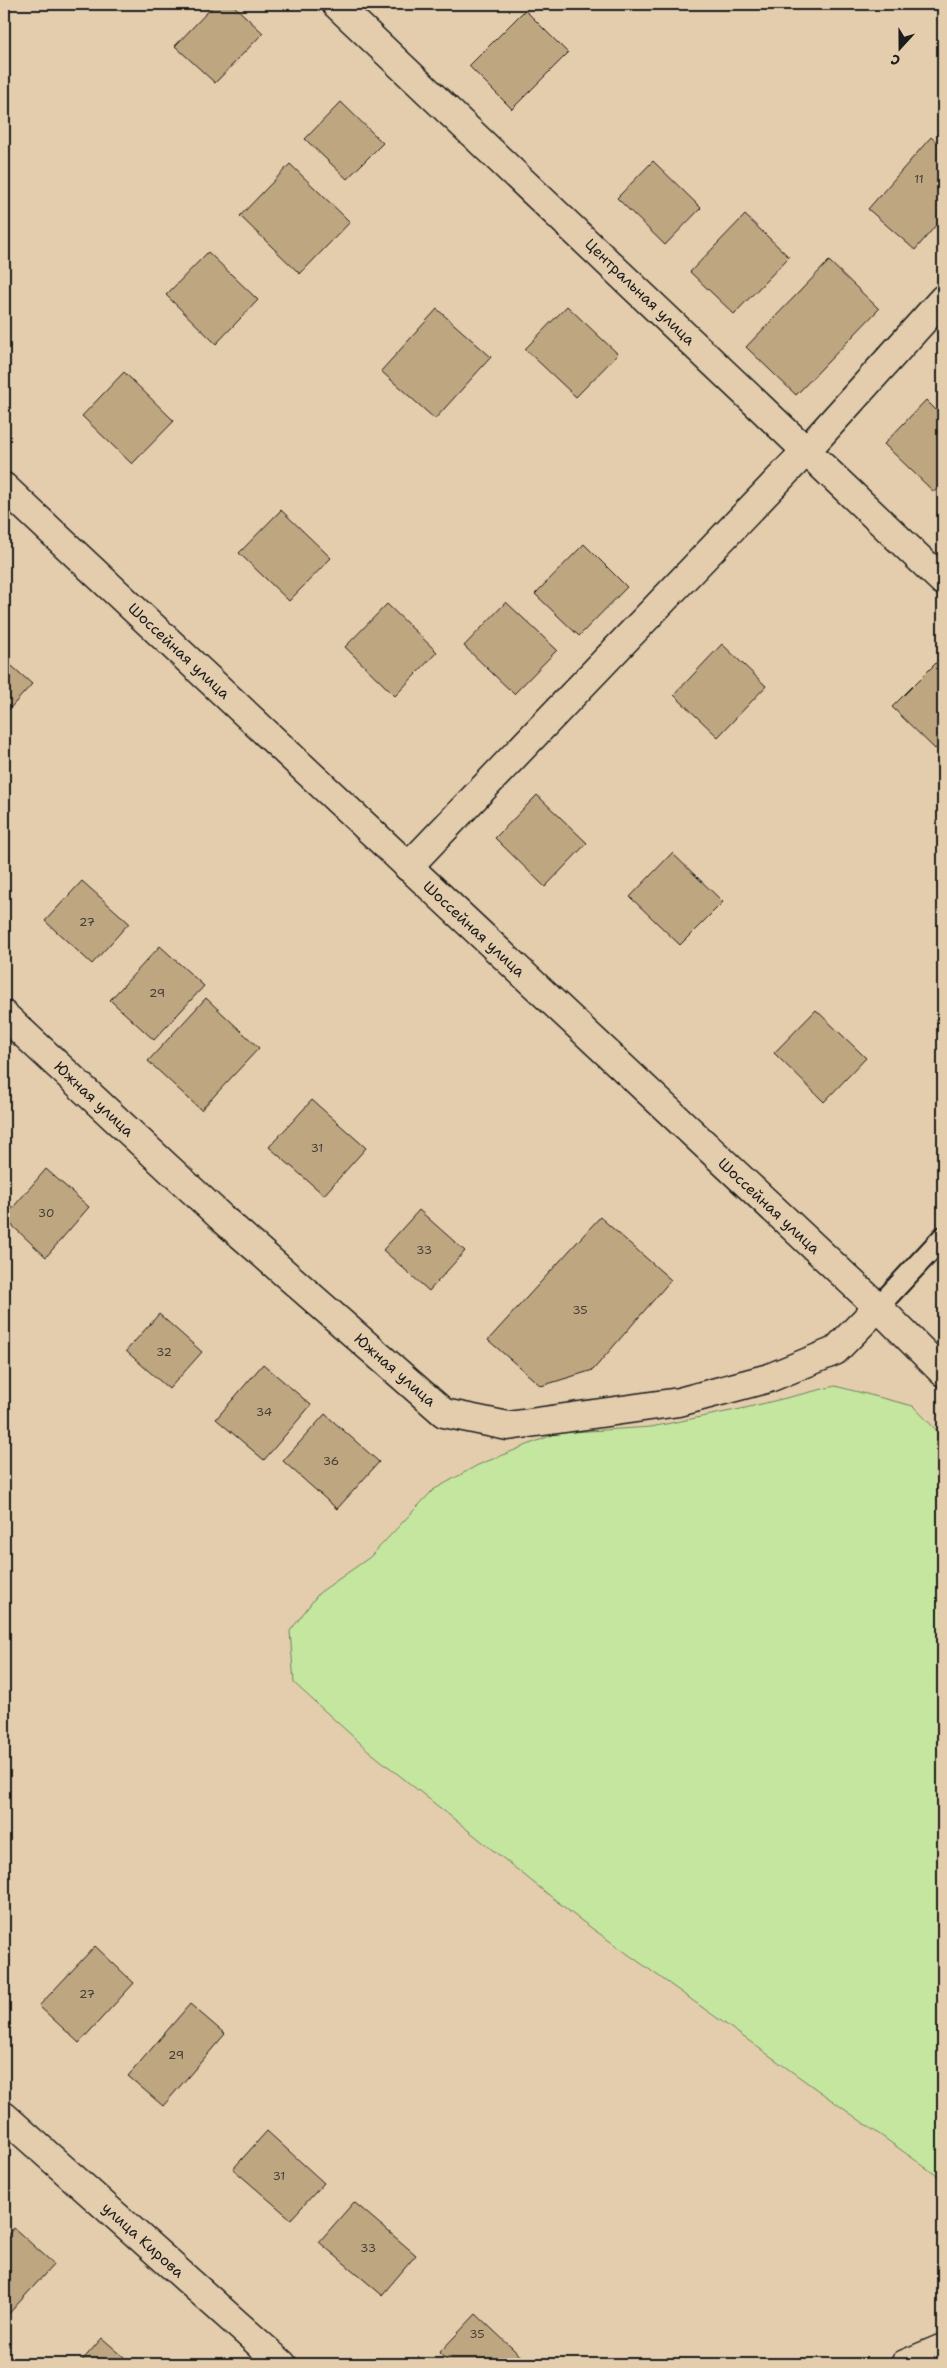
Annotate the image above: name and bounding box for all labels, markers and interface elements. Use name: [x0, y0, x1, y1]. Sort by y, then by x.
north arrow: [874, 22, 924, 72]
text: С: [888, 50, 903, 70]
house number: 11: [914, 171, 924, 187]
street label: Центральная улица: [581, 234, 700, 350]
street label: Шоссейная улица: [124, 598, 235, 704]
street label: Шоссейная улица: [419, 876, 530, 982]
house number: 27: [79, 914, 95, 930]
house number: 29: [149, 985, 165, 1001]
street label: Южная улица: [50, 1057, 139, 1142]
house number: 31: [311, 1140, 323, 1156]
street label: Шоссейная улица: [714, 1153, 825, 1259]
house number: 30: [38, 1205, 54, 1221]
house number: 33: [416, 1242, 432, 1258]
house number: 35: [572, 1302, 588, 1318]
street label: Южная улица: [350, 1329, 441, 1411]
house number: 32: [156, 1344, 172, 1360]
house number: 34: [256, 1404, 272, 1420]
house number: 36: [323, 1453, 339, 1469]
house number: 27: [79, 1986, 95, 2002]
house number: 29: [168, 2047, 184, 2063]
house number: 31: [273, 2168, 285, 2184]
street label: улица Кирова: [98, 2198, 189, 2283]
house number: 33: [360, 2240, 376, 2256]
house number: 35: [469, 2326, 485, 2342]

